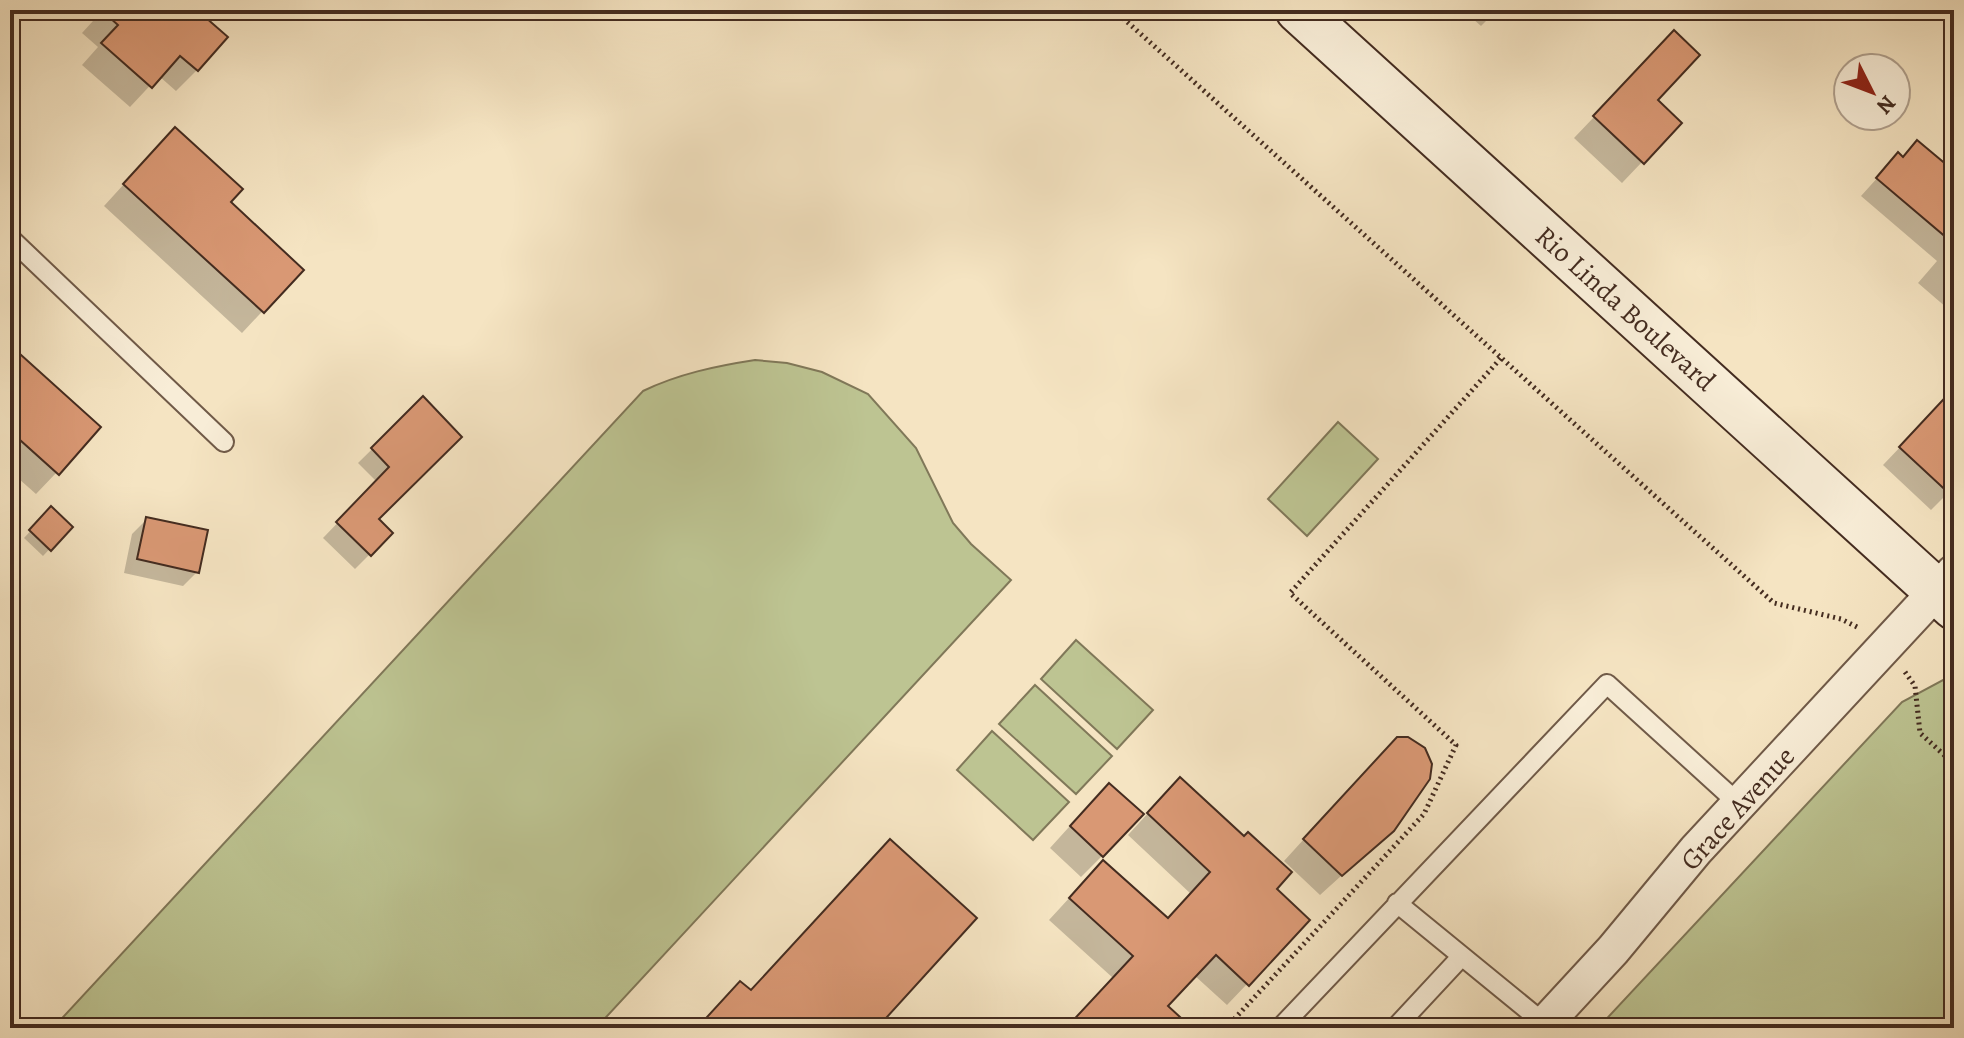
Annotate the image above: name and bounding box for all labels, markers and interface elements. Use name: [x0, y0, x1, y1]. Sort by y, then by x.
north arrow: [1832, 52, 1912, 132]
text: N: [1870, 89, 1903, 121]
street label: Rio Linda Boulevard: [1527, 217, 1724, 401]
street label: Grace Avenue: [1672, 739, 1804, 879]

